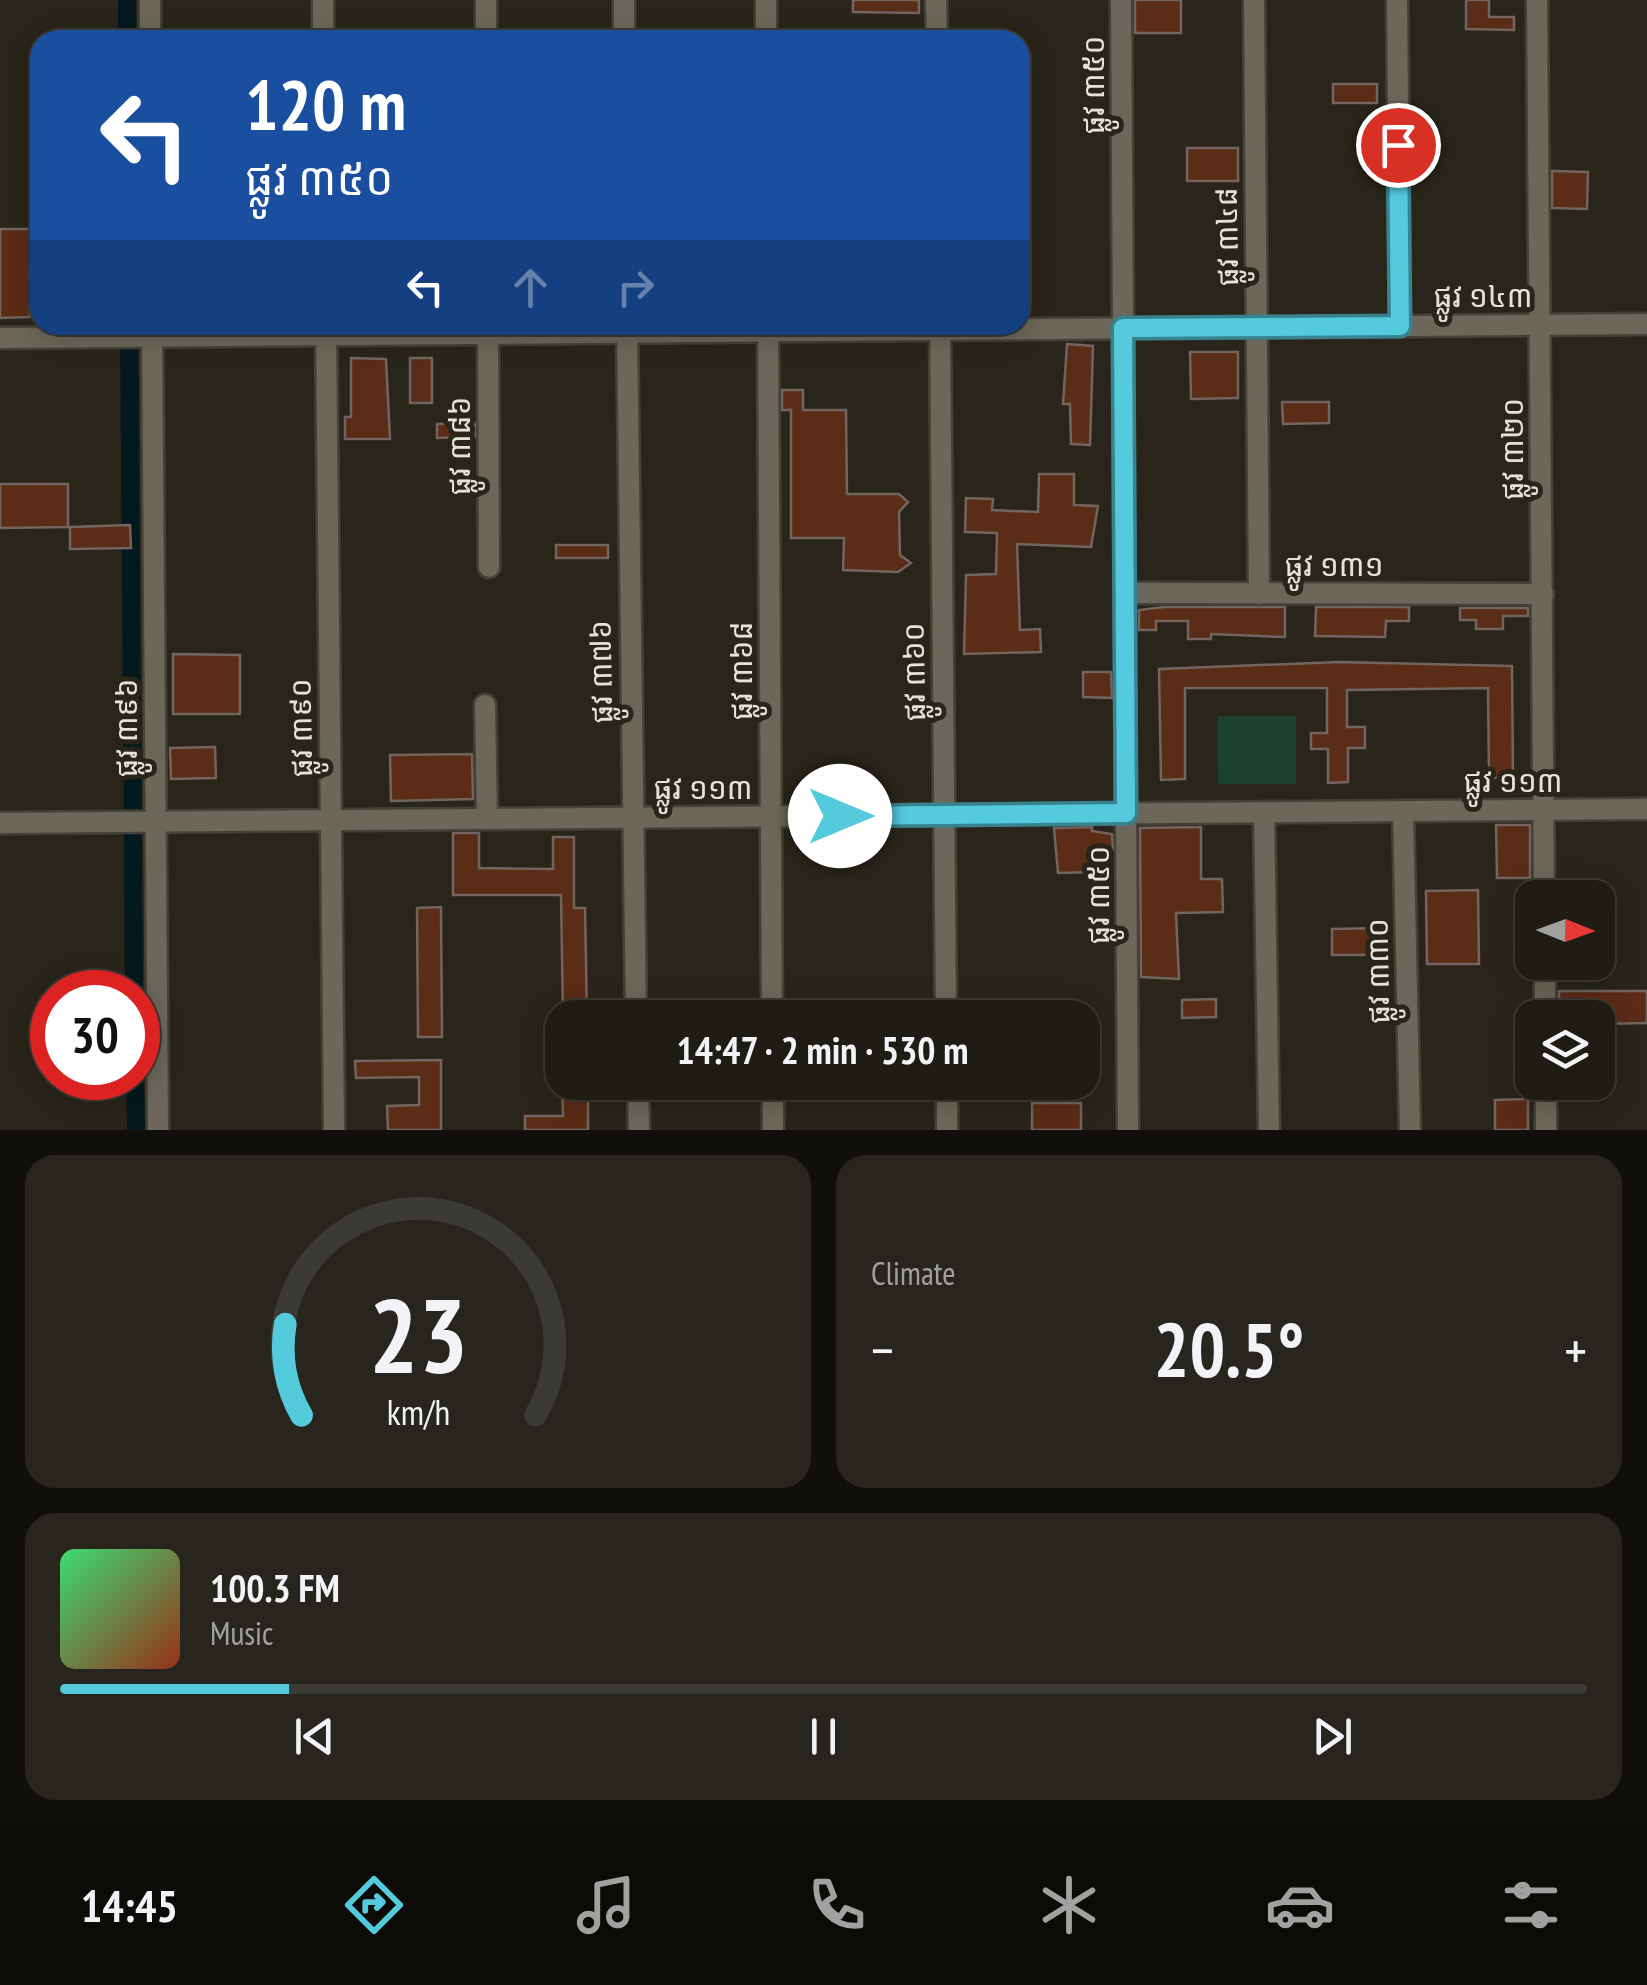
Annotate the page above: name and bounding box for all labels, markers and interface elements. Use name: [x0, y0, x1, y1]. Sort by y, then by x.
street label: ផ្លូវ ៣៥០: [1073, 35, 1119, 135]
text: 120 m: [245, 59, 406, 149]
icon: left: [80, 70, 210, 200]
pin: [1356, 103, 1441, 188]
icon: arrive: [1371, 118, 1426, 173]
text: ផ្លូវ ៣៥០: [245, 149, 394, 207]
street label: ផ្លូវ ៣៤៨: [1206, 187, 1254, 287]
icon: left: [398, 260, 453, 315]
icon: ahead: [503, 260, 558, 315]
icon: right: [608, 260, 663, 315]
street label: ផ្លូវ ១៤៣: [1433, 276, 1533, 322]
street label: ផ្លូវ ៣៨៦: [439, 396, 485, 496]
street label: ផ្លូវ ៣២០: [1492, 398, 1538, 500]
street label: ផ្លូវ ១៣១: [1284, 545, 1384, 591]
street label: ផ្លូវ ៣៧៦: [580, 620, 628, 724]
street label: ផ្លូវ ៣៦៨: [721, 621, 767, 721]
street label: ផ្លូវ ៣៦០: [893, 622, 941, 722]
street label: ផ្លូវ ៣៩៦: [106, 678, 152, 778]
street label: ផ្លូវ ៣៩០: [280, 678, 328, 778]
street label: ផ្លូវ ១១៣: [1463, 761, 1563, 807]
position arrow: [788, 764, 892, 868]
street label: ផ្លូវ ១១៣: [653, 768, 753, 814]
street label: ផ្លូវ ៣៥០: [1078, 845, 1124, 945]
north arrow: [1515, 880, 1615, 980]
map controls: [1515, 880, 1615, 1100]
street label: ផ្លូវ ៣៣០: [1357, 918, 1405, 1024]
speed limit sign: 30: [30, 970, 160, 1100]
button: layers: [1515, 1000, 1615, 1100]
text: 14:47 · 2 min · 530 m: [676, 1025, 969, 1074]
text: Climate: [871, 1252, 955, 1294]
text: 23: [368, 1267, 468, 1402]
text: 20.5°: [1154, 1301, 1304, 1398]
text: −: [871, 1314, 894, 1385]
text: +: [1564, 1314, 1587, 1385]
text: km/h: [386, 1389, 450, 1435]
text: 100.3 FM: [210, 1563, 340, 1612]
text: Music: [210, 1612, 273, 1654]
icon: previous: [287, 1709, 342, 1764]
icon: pause: [796, 1709, 851, 1764]
icon: next: [1305, 1709, 1360, 1764]
icon: directions: [339, 1870, 409, 1940]
icon: music: [571, 1870, 641, 1940]
icon: phone: [802, 1870, 872, 1940]
icon: climate: [1034, 1870, 1104, 1940]
icon: car: [1265, 1870, 1335, 1940]
icon: filters: [1496, 1870, 1566, 1940]
text: 14:45: [81, 1876, 178, 1934]

